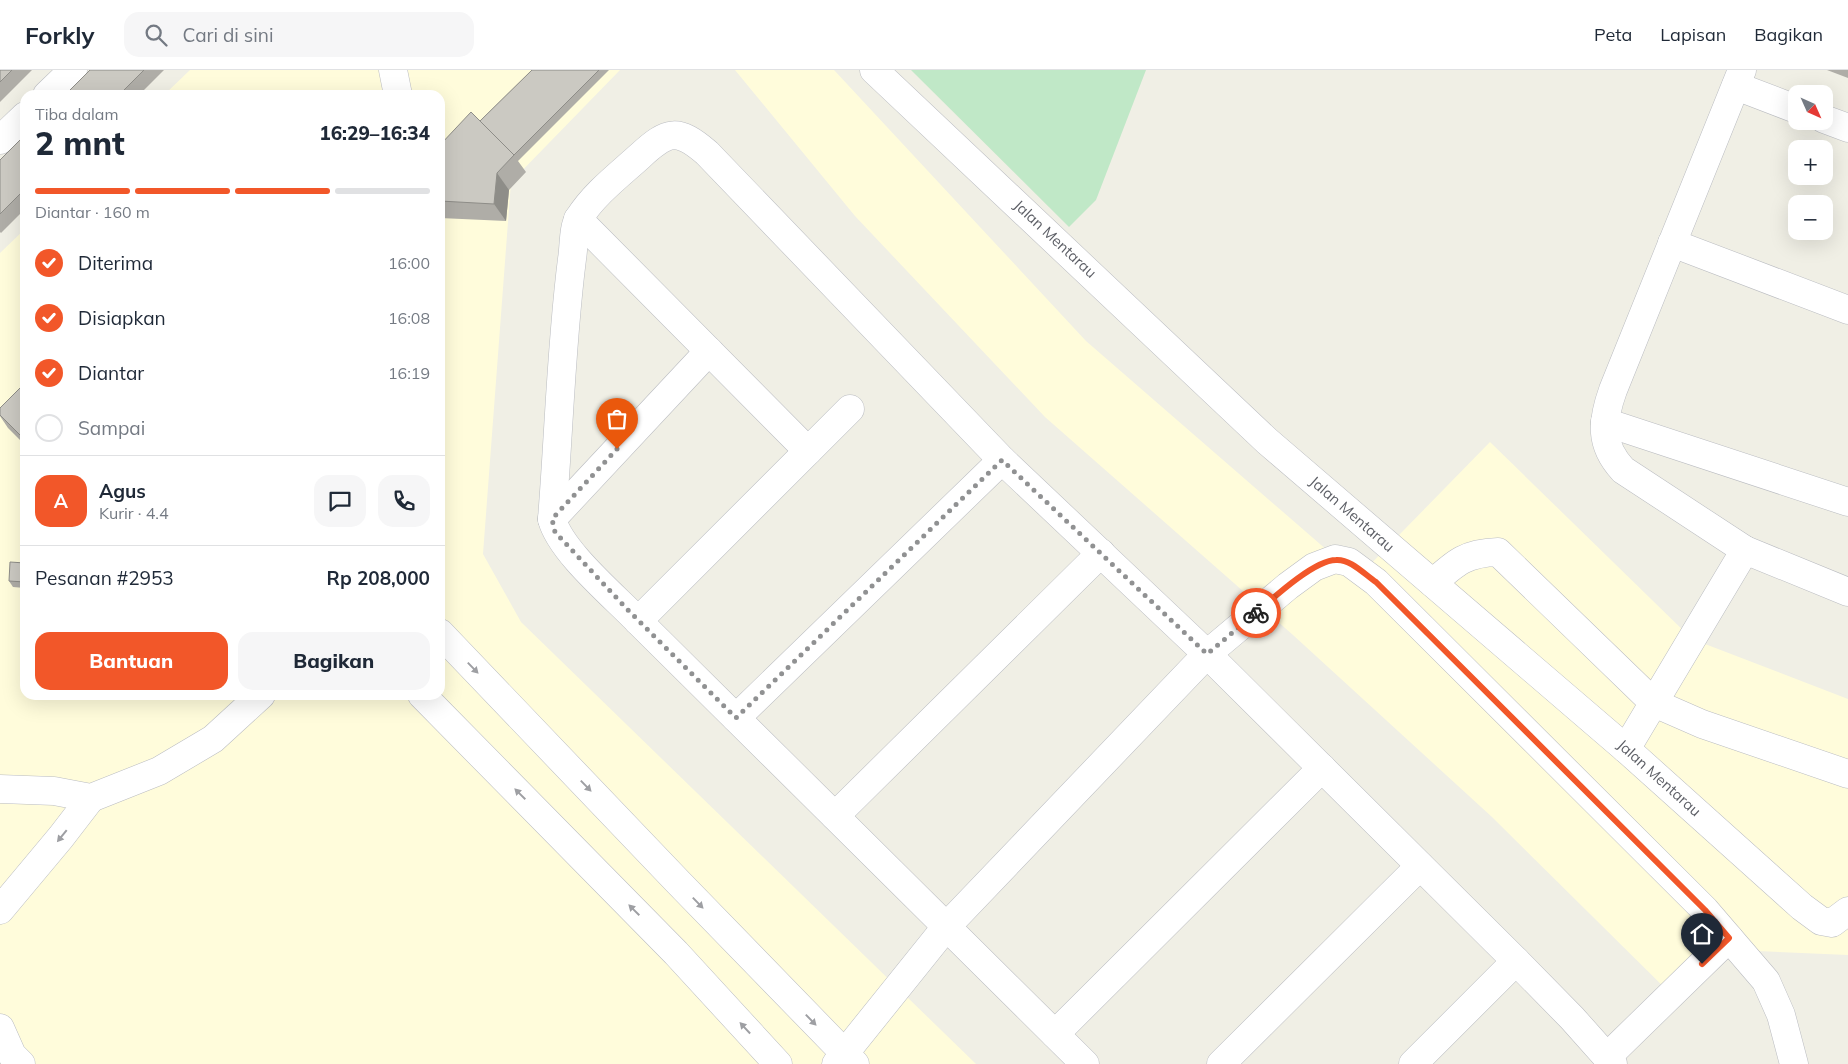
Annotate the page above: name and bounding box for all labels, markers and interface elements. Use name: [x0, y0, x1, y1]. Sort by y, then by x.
search box: [124, 12, 474, 57]
text: Forkly: [25, 20, 94, 50]
icon: search: [142, 21, 170, 49]
text: Cari di sini: [182, 23, 273, 47]
text: Peta: [1594, 23, 1632, 46]
text: Lapisan: [1660, 23, 1726, 46]
text: Bagikan: [1754, 23, 1823, 46]
north arrow: [1788, 85, 1832, 130]
map controls: [1788, 85, 1833, 240]
text: Tiba dalam: [35, 104, 119, 124]
text: 16:29–16:34: [319, 121, 430, 145]
text: 2 mnt: [35, 123, 125, 163]
button: +: [1788, 140, 1833, 185]
street label: Jalan Mentarau: [1010, 195, 1101, 282]
button: −: [1788, 195, 1833, 240]
text: Diantar · 160 m: [35, 202, 150, 222]
icon: check: [35, 249, 63, 277]
text: Diterima: [78, 251, 153, 275]
text: 16:00: [388, 253, 430, 273]
icon: check: [35, 304, 63, 332]
text: Disiapkan: [78, 306, 166, 330]
text: 16:08: [388, 308, 430, 328]
icon: check: [35, 359, 63, 387]
text: Diantar: [78, 361, 144, 385]
text: 16:19: [388, 363, 430, 383]
pin: [596, 398, 638, 449]
icon: bag: [603, 405, 631, 433]
text: Sampai: [78, 416, 145, 440]
street label: Jalan Mentarau: [1306, 472, 1399, 556]
button: chat: [314, 475, 366, 527]
button: phone: [378, 475, 430, 527]
text: Agus: [99, 479, 146, 503]
text: A: [54, 489, 68, 513]
text: Kurir · 4.4: [99, 503, 169, 523]
text: Pesanan #2953: [35, 566, 174, 590]
text: Rp 208,000: [327, 566, 430, 590]
courier: [1231, 588, 1281, 638]
icon: bike: [1242, 599, 1270, 627]
button: Bantuan: [35, 632, 228, 690]
button: Bagikan: [238, 632, 430, 690]
one-way arrow: [467, 662, 479, 674]
street label: Jalan Mentarau: [1613, 735, 1705, 820]
one-way arrow: [580, 779, 592, 791]
one-way arrow: [514, 789, 526, 801]
one-way arrow: [56, 830, 67, 843]
one-way arrow: [692, 897, 704, 909]
one-way arrow: [628, 904, 640, 916]
pin: [1681, 913, 1723, 964]
icon: home: [1688, 920, 1716, 948]
one-way arrow: [805, 1013, 817, 1025]
one-way arrow: [739, 1023, 751, 1035]

